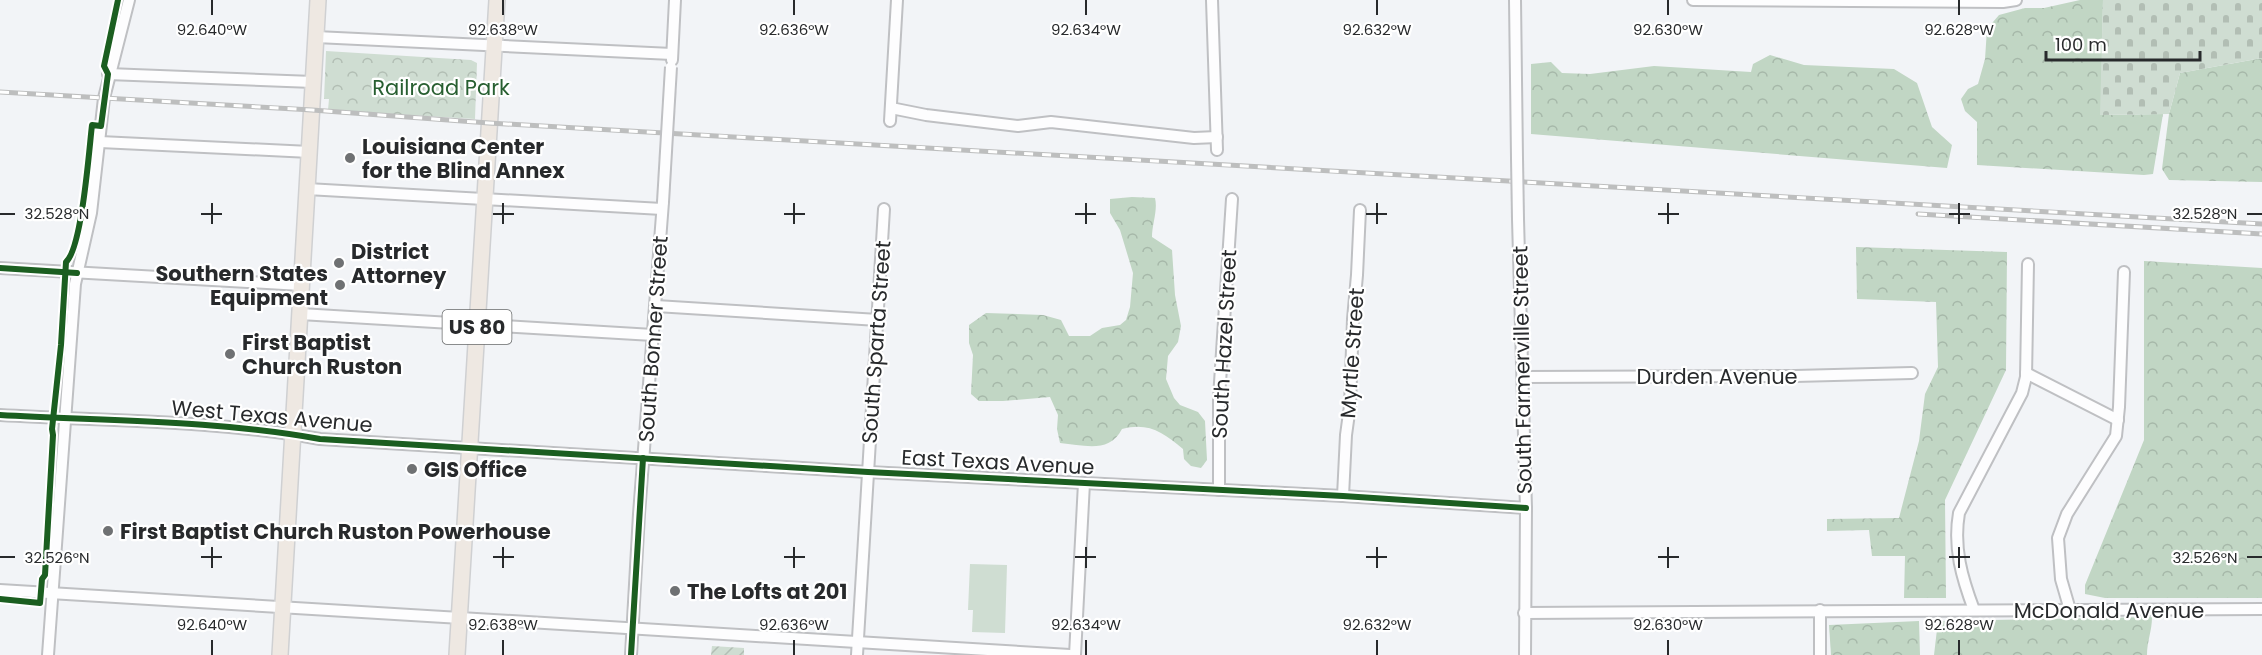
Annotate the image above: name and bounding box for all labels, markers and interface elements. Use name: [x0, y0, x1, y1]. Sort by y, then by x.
text: 92.640°W: [177, 19, 248, 40]
text: 92.638°W: [468, 19, 538, 40]
text: 92.636°W: [759, 19, 829, 40]
text: 92.634°W: [1051, 19, 1121, 40]
text: 92.632°W: [1342, 19, 1412, 40]
text: 92.630°W: [1633, 19, 1703, 40]
text: 92.628°W: [1924, 19, 1994, 40]
scale bar: [2046, 24, 2200, 62]
text: 100 m: [2055, 32, 2107, 57]
park label: Railroad Park: [372, 73, 510, 102]
place label: Louisiana Center for the Blind Annex: [362, 132, 565, 185]
marker: Louisiana Center for the Blind Annex: [343, 151, 357, 165]
text: 32.528°N: [25, 203, 89, 224]
text: 32.528°N: [2173, 203, 2237, 224]
street label: South Bonner Street: [631, 235, 675, 443]
place label: District Attorney: [351, 237, 447, 290]
street label: South Sparta Street: [854, 240, 898, 444]
street label: South Farmerville Street: [1505, 246, 1539, 494]
street label: South Hazel Street: [1205, 249, 1243, 439]
marker: District Attorney: [332, 256, 346, 270]
place label: Southern States Equipment: [155, 259, 328, 312]
marker: Southern States Equipment: [333, 278, 347, 292]
street label: Myrtle Street: [1333, 287, 1371, 419]
road number: US 80: [442, 310, 512, 344]
place label: First Baptist Church Ruston: [242, 328, 402, 381]
marker: First Baptist Church Ruston: [223, 347, 237, 361]
street label: Durden Avenue: [1636, 362, 1798, 391]
street label: West Texas Avenue: [170, 393, 374, 439]
street label: East Texas Avenue: [901, 442, 1095, 482]
place label: GIS Office: [424, 455, 527, 484]
marker: GIS Office: [405, 462, 419, 476]
place label: First Baptist Church Ruston Powerhouse: [120, 517, 551, 546]
marker: First Baptist Church Ruston Powerhouse: [101, 524, 115, 538]
text: 32.526°N: [25, 547, 89, 568]
text: 32.526°N: [2173, 547, 2237, 568]
place label: The Lofts at 201: [687, 577, 847, 606]
marker: The Lofts at 201: [668, 584, 682, 598]
street label: McDonald Avenue: [2014, 596, 2204, 625]
text: 92.640°W: [177, 614, 248, 635]
text: 92.638°W: [468, 614, 538, 635]
text: 92.636°W: [759, 614, 829, 635]
text: 92.634°W: [1051, 614, 1121, 635]
text: 92.632°W: [1342, 614, 1412, 635]
text: 92.630°W: [1633, 614, 1703, 635]
text: 92.628°W: [1924, 614, 1994, 635]

